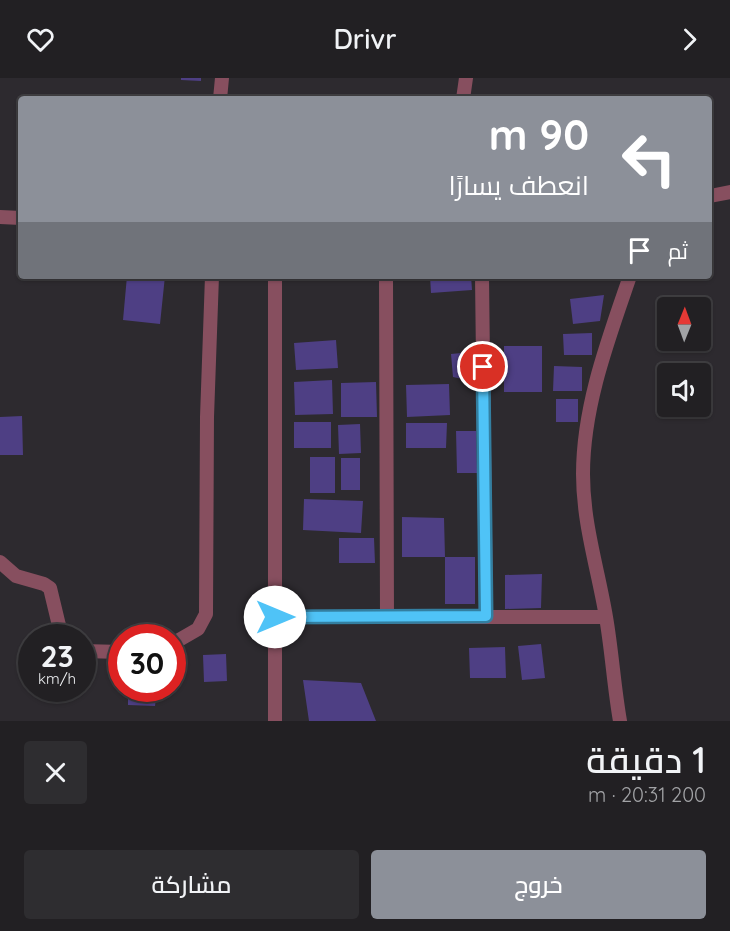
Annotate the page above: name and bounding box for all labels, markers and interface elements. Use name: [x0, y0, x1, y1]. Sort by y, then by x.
text: Drivr: [334, 22, 396, 56]
icon: heart: [24, 23, 57, 56]
icon: forward: [673, 23, 706, 56]
text: 90 m: [489, 108, 589, 161]
icon: left: [610, 120, 688, 198]
text: انعطف يسارًا: [449, 168, 589, 202]
icon: arrive: [623, 234, 656, 267]
text: ثم: [668, 237, 688, 265]
north arrow: [657, 297, 711, 351]
map controls: [657, 297, 711, 417]
pin: [457, 341, 508, 392]
icon: arrive: [466, 350, 499, 383]
button: sound: [657, 363, 711, 417]
position arrow: [243, 585, 307, 649]
speed limit sign: 30: [108, 624, 186, 702]
text: 23: [40, 637, 74, 675]
text: km/h: [38, 669, 76, 688]
text: 1 دقيقة: [586, 737, 706, 782]
button: close: [24, 741, 87, 804]
text: 200 m · 20:31: [588, 782, 706, 807]
button: مشاركة: [24, 850, 359, 919]
button: خروج: [371, 850, 706, 919]

